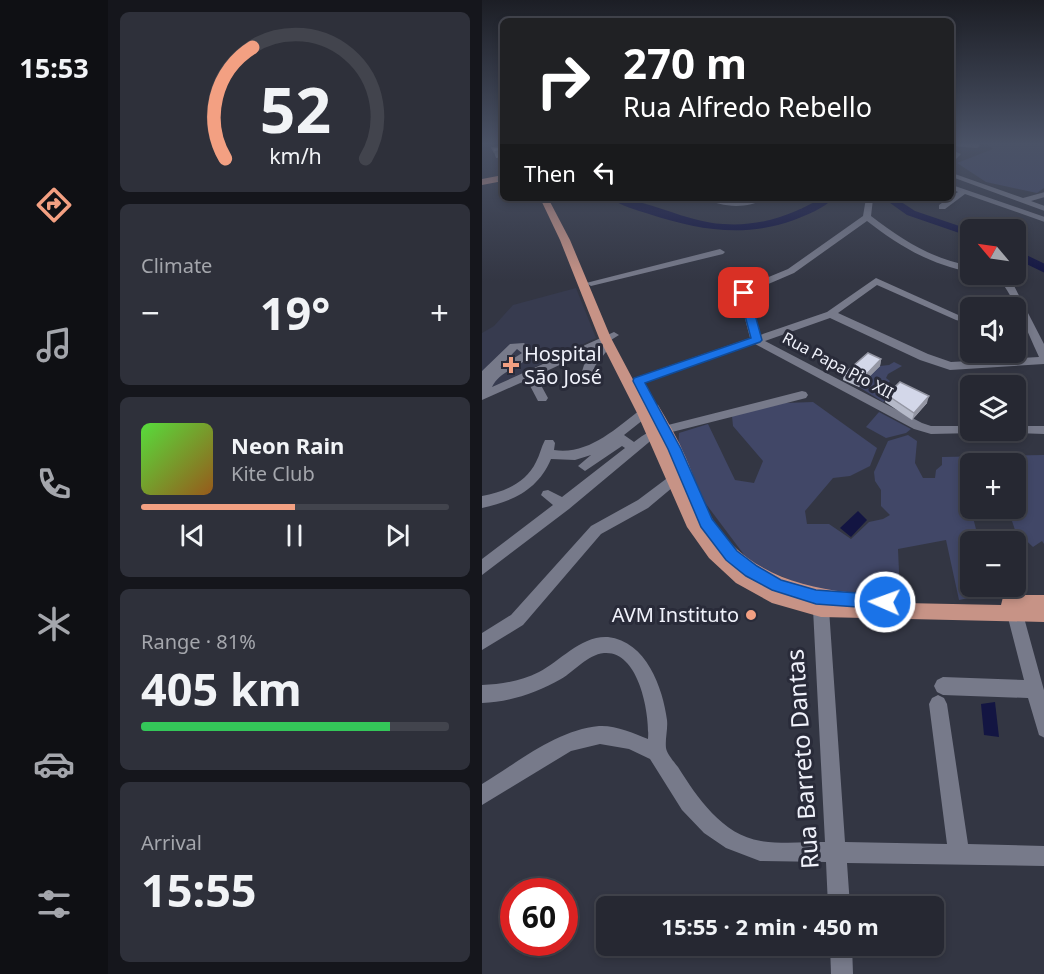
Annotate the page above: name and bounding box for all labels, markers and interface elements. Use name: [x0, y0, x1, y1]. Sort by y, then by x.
text: 270 m: [623, 34, 747, 91]
icon: right: [524, 42, 602, 120]
text: 15:53: [19, 49, 89, 86]
text: 52: [259, 66, 331, 151]
text: Rua Alfredo Rebello: [623, 88, 872, 125]
text: km/h: [269, 142, 321, 171]
icon: left: [588, 156, 621, 189]
text: Then: [524, 158, 576, 188]
icon: directions: [33, 184, 75, 226]
north arrow: [960, 219, 1026, 285]
map controls: [960, 219, 1026, 597]
text: Climate: [141, 252, 212, 279]
pin: [718, 267, 769, 318]
icon: arrive: [727, 276, 760, 309]
text: 19°: [260, 282, 330, 343]
text: −: [141, 290, 160, 335]
text: +: [430, 290, 449, 335]
button: sound: [960, 297, 1026, 363]
icon: music: [33, 324, 75, 366]
street label: Rua Papa Pio XII: [779, 327, 897, 403]
place label: Hospital São José: [524, 340, 602, 390]
marker: Hospital São José: [502, 356, 520, 374]
button: layers: [960, 375, 1026, 441]
text: Neon Rain: [231, 430, 344, 460]
button: +: [960, 453, 1026, 519]
text: Kite Club: [231, 460, 315, 487]
icon: phone: [33, 463, 75, 505]
icon: previous: [176, 519, 209, 552]
icon: pause: [278, 519, 311, 552]
icon: next: [381, 519, 414, 552]
button: −: [960, 531, 1026, 597]
position arrow: [853, 570, 917, 634]
place label: AVM Instituto: [612, 601, 739, 628]
icon: climate: [33, 603, 75, 645]
marker: AVM Instituto: [744, 608, 758, 622]
text: Range · 81%: [141, 628, 256, 655]
street label: Rua Barreto Dantas: [777, 648, 826, 870]
text: 405 km: [141, 658, 302, 719]
icon: car: [33, 743, 75, 785]
text: Arrival: [141, 829, 202, 856]
text: 15:55: [141, 859, 257, 920]
speed limit sign: 60: [500, 878, 578, 956]
icon: filters: [33, 883, 75, 925]
text: 15:55 · 2 min · 450 m: [661, 911, 879, 941]

